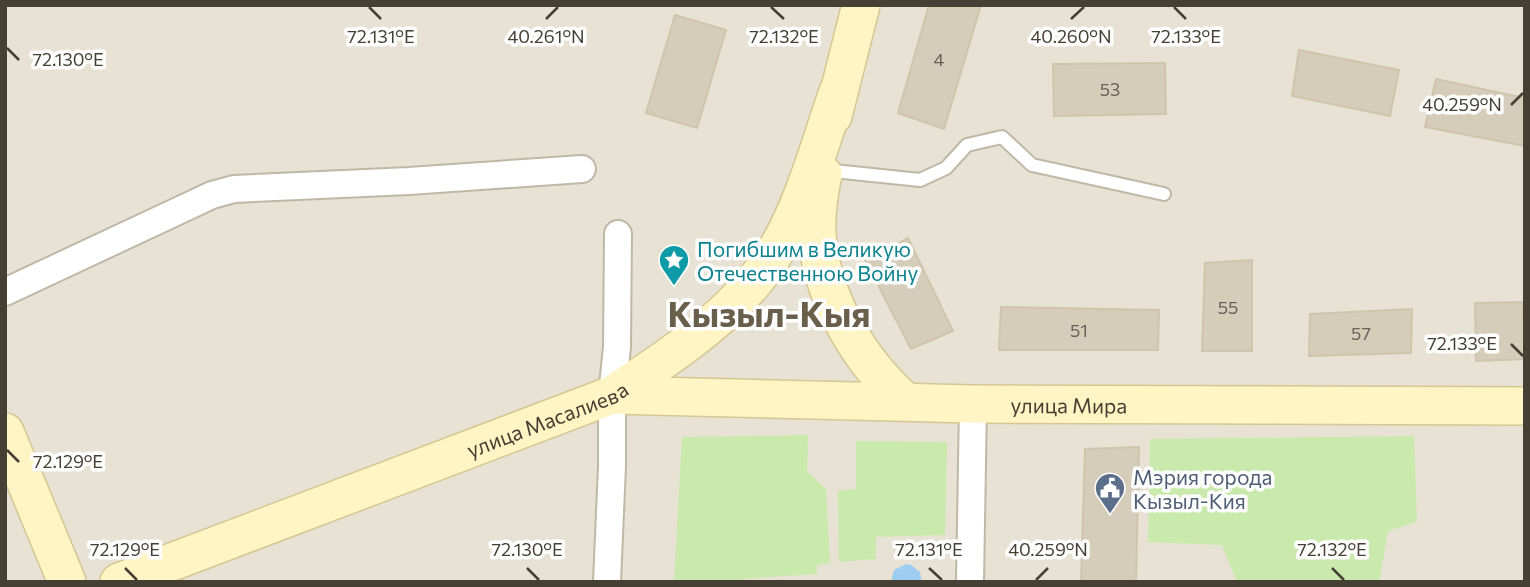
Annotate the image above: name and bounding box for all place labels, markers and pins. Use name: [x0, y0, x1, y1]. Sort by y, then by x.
place label: Погибшим в Великую Отечественною Войну: [697, 236, 918, 285]
place icon: Погибшим в Великую Отечественною Войну: [657, 243, 691, 287]
place label: Мэрия города Кызыл-Кия: [1133, 464, 1272, 513]
public building icon: Мэрия города Кызыл-Кия: [1093, 471, 1127, 515]

